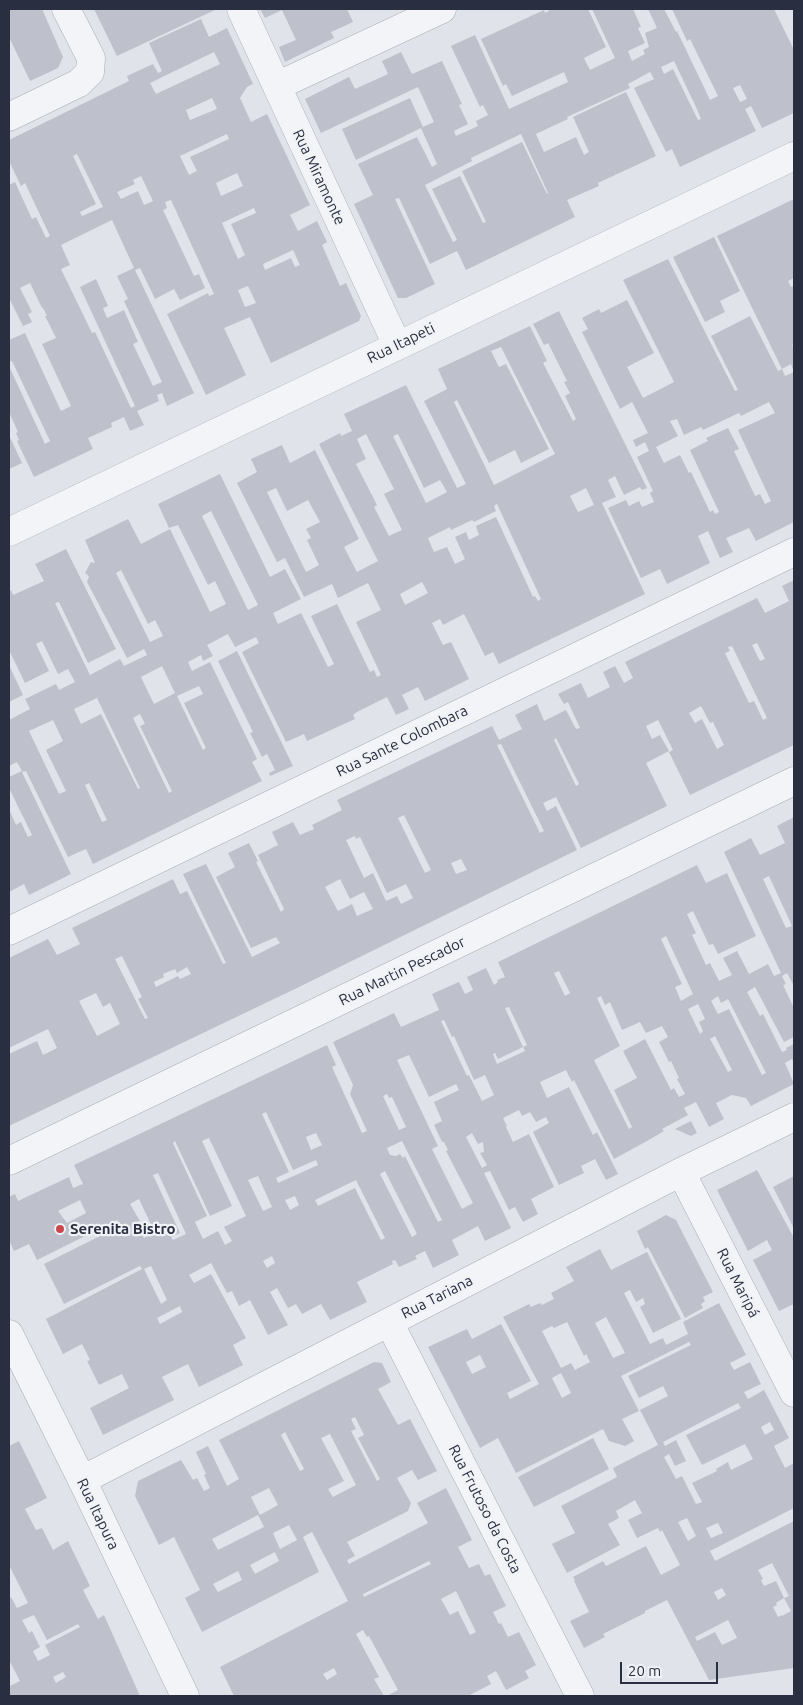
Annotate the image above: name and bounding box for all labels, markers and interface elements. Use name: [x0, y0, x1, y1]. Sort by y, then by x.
street label: Rua Miramonte: [289, 126, 349, 228]
street label: Rua Itapeti: [364, 319, 438, 367]
street label: Rua Sante Colombara: [333, 701, 471, 781]
street label: Rua Martin Pescador: [336, 933, 468, 1009]
place label: Serenita Bistro: [70, 1220, 175, 1238]
marker: Serenita Bistro: [54, 1223, 66, 1235]
street label: Rua Maripá: [713, 1245, 763, 1321]
street label: Rua Tariana: [398, 1271, 476, 1323]
street label: Rua Frutoso da Costa: [445, 1442, 525, 1576]
street label: Rua Itapura: [73, 1475, 123, 1553]
scale bar: [623, 1652, 720, 1684]
text: 20 m: [628, 1662, 661, 1679]

